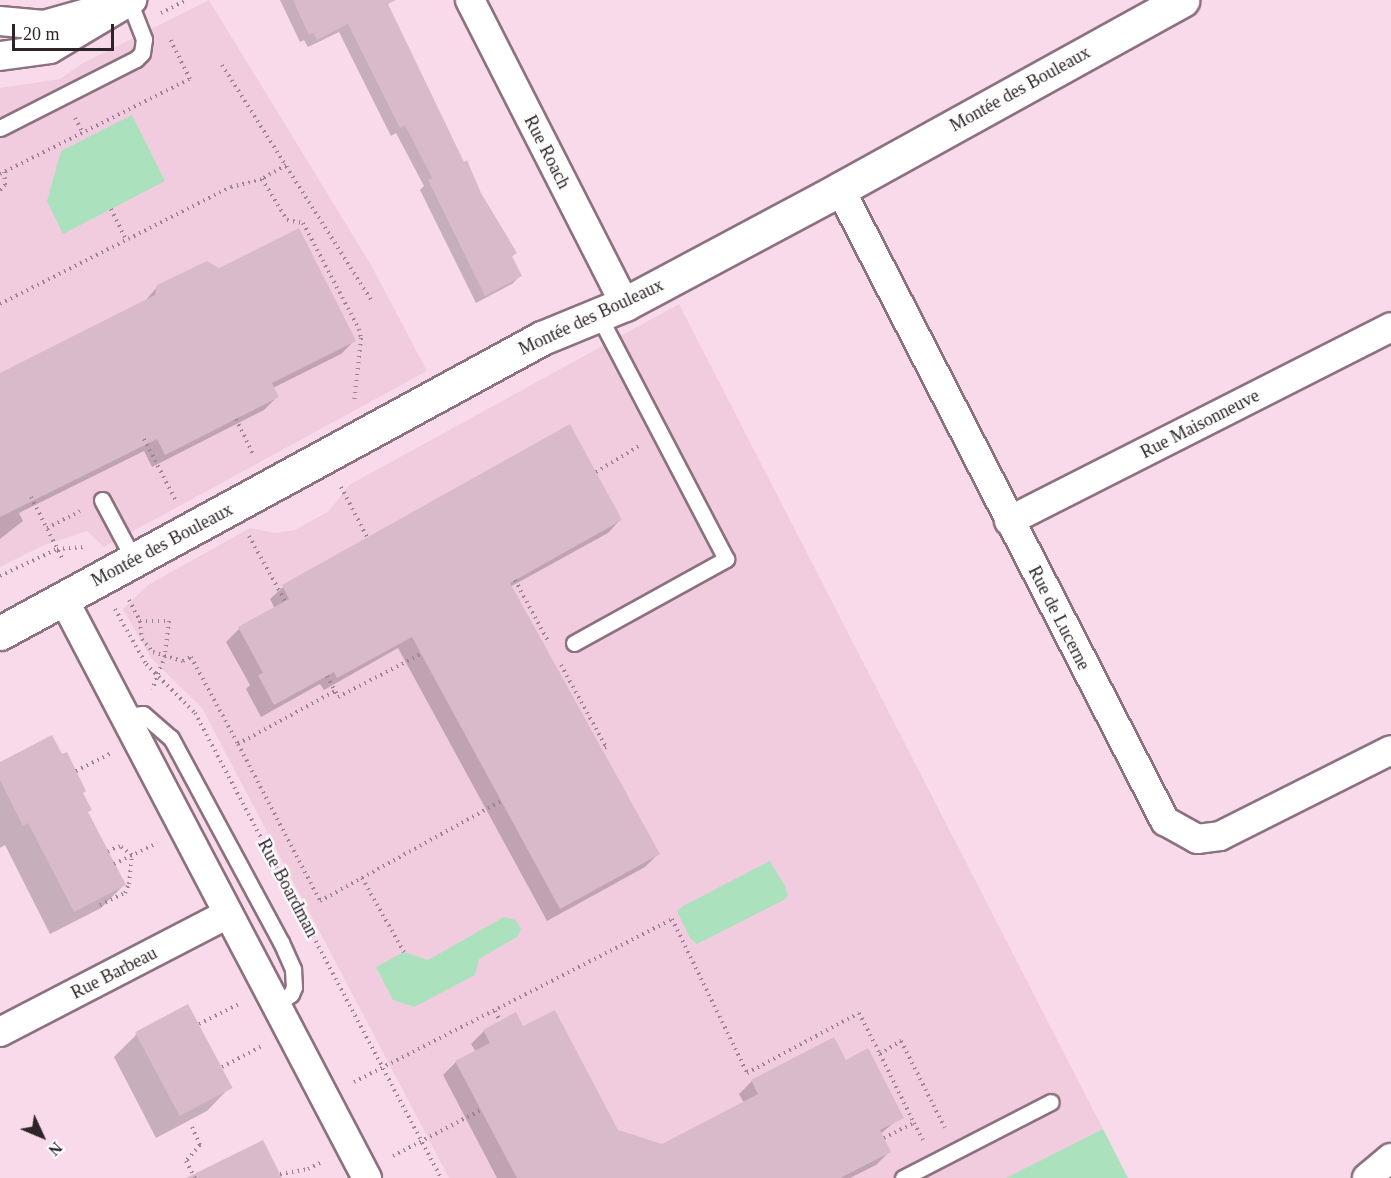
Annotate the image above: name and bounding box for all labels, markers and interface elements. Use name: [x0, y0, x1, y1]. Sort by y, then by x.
scale bar: [15, 12, 117, 50]
text: 20 m: [23, 24, 60, 44]
street label: Montée des Bouleaux: [946, 42, 1094, 136]
street label: Rue Roach: [519, 112, 575, 192]
street label: Montée des Bouleaux: [515, 274, 667, 360]
street label: Rue Maisonneuve: [1137, 385, 1263, 463]
street label: Montée des Bouleaux: [88, 499, 236, 591]
street label: Rue de Lucerne: [1024, 562, 1094, 674]
street label: Rue Boardman: [253, 835, 323, 941]
street label: Rue Barbeau: [67, 942, 161, 1004]
north arrow: [12, 1106, 72, 1166]
text: N: [45, 1139, 65, 1159]

